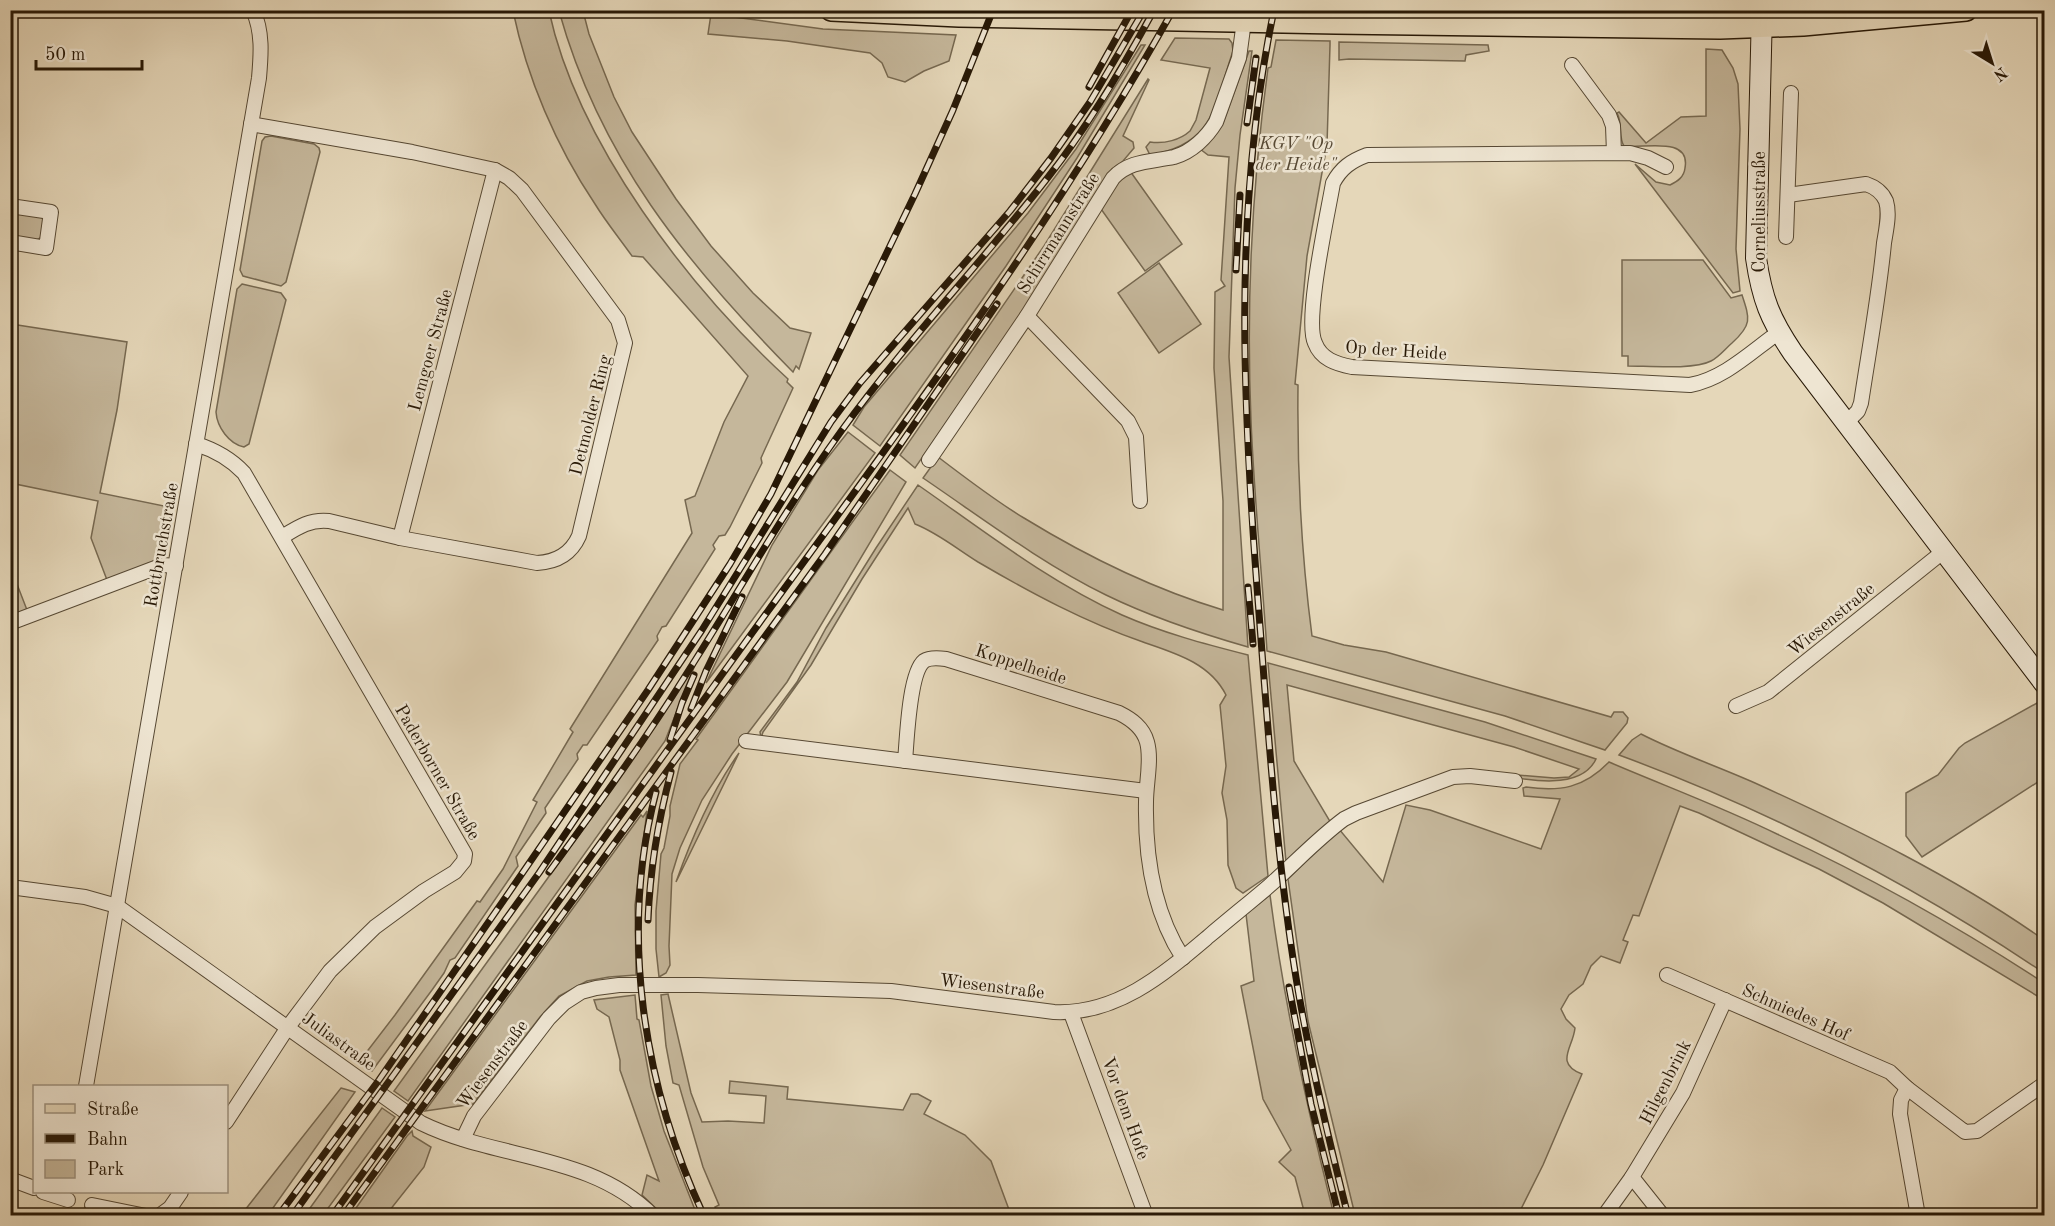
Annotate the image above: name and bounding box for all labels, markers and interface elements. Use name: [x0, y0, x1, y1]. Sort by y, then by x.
scale bar: [36, 33, 142, 71]
north arrow: [1962, 33, 2022, 93]
text: 50 m: [45, 46, 85, 64]
text: N: [1990, 63, 2010, 84]
park label: KGV "Op der Heide": [1255, 135, 1338, 174]
street label: Corneliusstraße: [1751, 151, 1769, 273]
street label: Schirrmannstraße: [1014, 170, 1103, 297]
street label: Lemgoer Straße: [406, 287, 456, 413]
street label: Op der Heide: [1344, 338, 1447, 364]
street label: Detmolder Ring: [567, 353, 615, 478]
street label: Rottbruchstraße: [142, 481, 182, 609]
street label: Wiesenstraße: [1785, 580, 1878, 660]
street label: Koppelheide: [973, 642, 1069, 688]
street label: Paderborner Straße: [391, 702, 483, 843]
street label: Wiesenstraße: [938, 972, 1045, 1002]
street label: Schmiedes Hof: [1739, 981, 1853, 1045]
street label: Juliastraße: [298, 1009, 379, 1074]
street label: Wiesenstraße: [454, 1017, 532, 1112]
street label: Hilgenbrink: [1637, 1037, 1695, 1128]
street label: Vor dem Hofe: [1098, 1055, 1152, 1162]
legend: [33, 1085, 228, 1193]
text: Straße: [87, 1101, 138, 1119]
text: Bahn: [87, 1131, 128, 1149]
text: Park: [87, 1161, 124, 1179]

